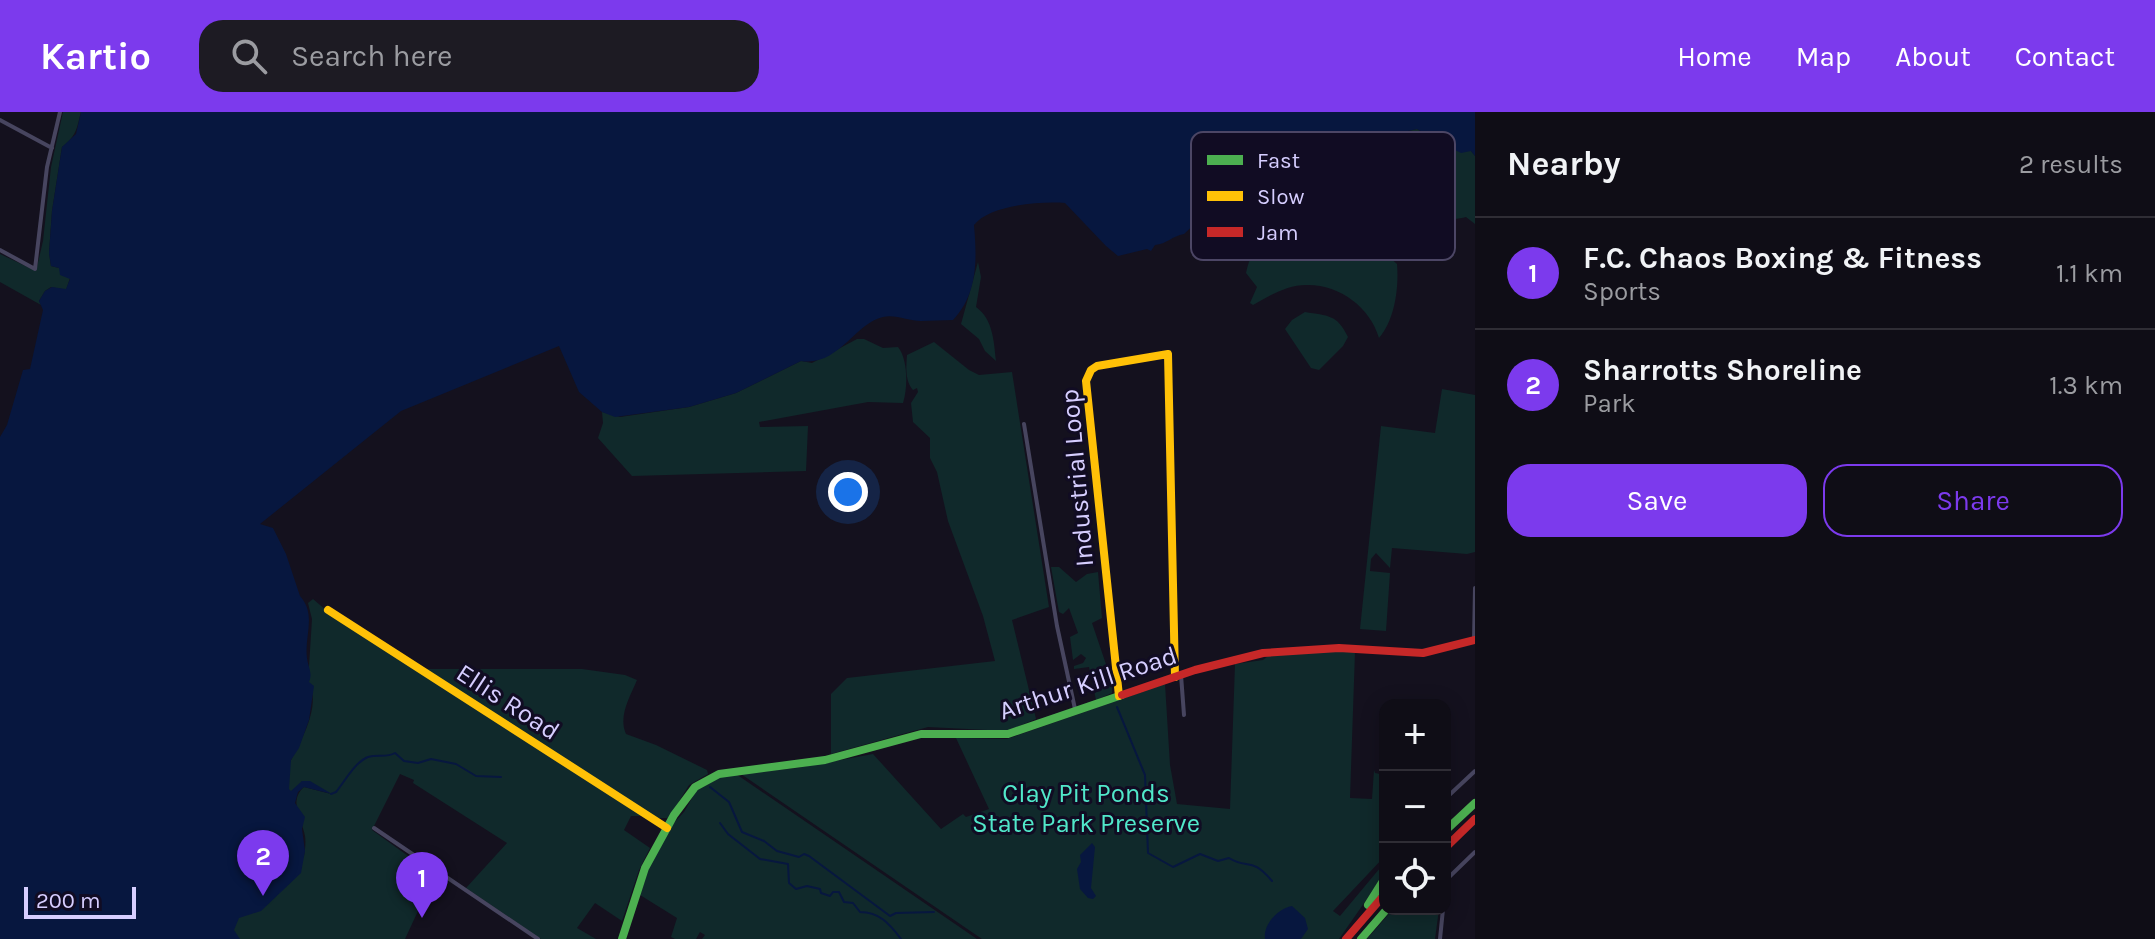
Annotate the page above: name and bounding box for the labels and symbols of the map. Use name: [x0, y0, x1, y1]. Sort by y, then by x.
legend: [1191, 132, 1455, 260]
text: Fast: [1257, 148, 1300, 174]
text: Slow: [1257, 184, 1304, 210]
text: Jam: [1257, 220, 1299, 246]
street label: Industrial Loop: [1054, 388, 1100, 568]
your location: [828, 472, 868, 512]
street label: Arthur Kill Road: [995, 640, 1181, 726]
street label: Ellis Road: [451, 657, 565, 747]
park label: Clay Pit Ponds State Park Preserve: [972, 778, 1200, 839]
pin: 2: [237, 830, 289, 896]
pin: 1: [396, 852, 448, 918]
scale bar: [24, 883, 136, 919]

